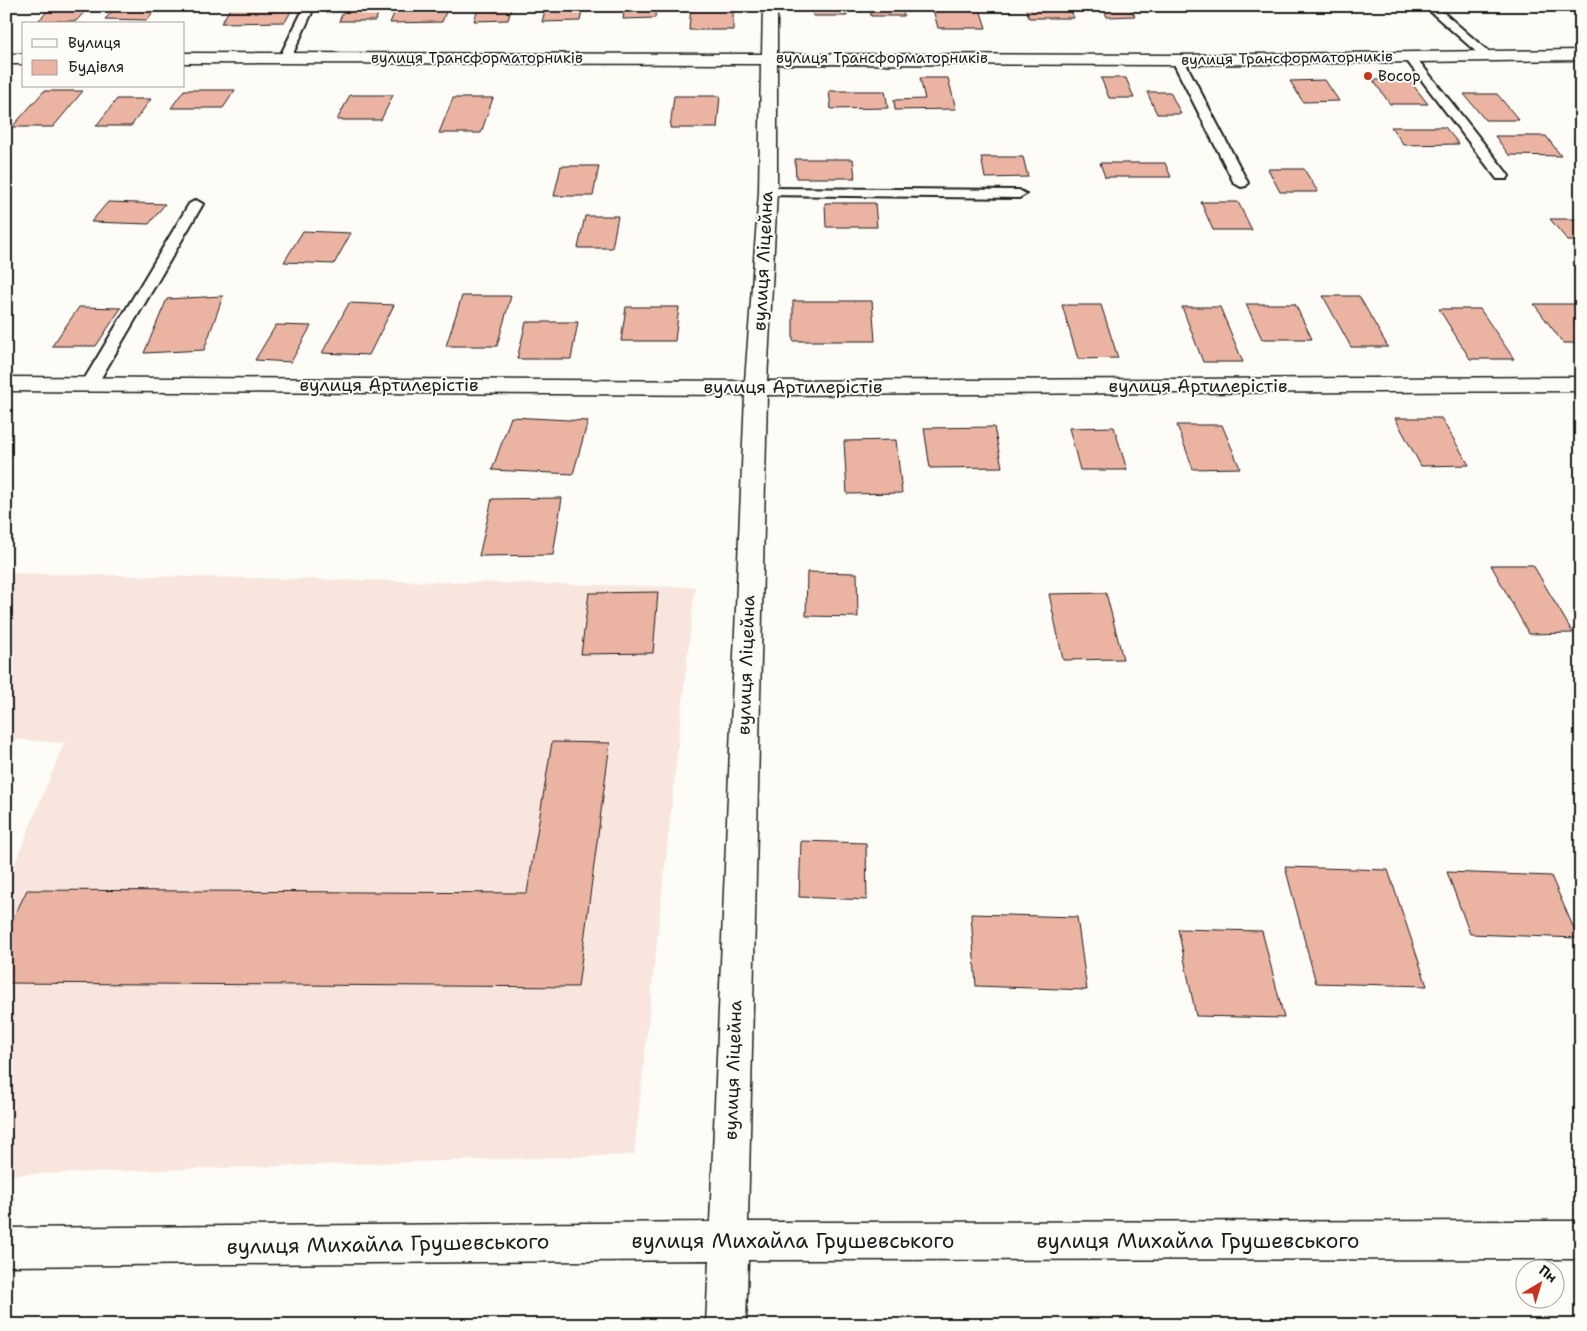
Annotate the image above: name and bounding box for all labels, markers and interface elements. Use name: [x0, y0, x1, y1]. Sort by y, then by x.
legend: [22, 22, 185, 88]
text: Вулиця: [68, 33, 121, 53]
street label: вулиця Трансформаторників: [1181, 46, 1393, 70]
street label: вулиця Трансформаторників: [371, 48, 583, 68]
street label: вулиця Трансформаторників: [776, 48, 988, 68]
text: Будівля: [68, 57, 124, 77]
place label: Восор: [1378, 66, 1421, 86]
marker: Восор: [1362, 70, 1374, 82]
street label: вулиця Ліцейна: [747, 190, 779, 332]
street label: вулиця Артилерістів: [300, 373, 478, 397]
street label: вулиця Артилерістів: [1109, 374, 1287, 398]
street label: вулиця Артилерістів: [704, 375, 882, 399]
street label: вулиця Ліцейна: [732, 595, 760, 735]
street label: вулиця Ліцейна: [719, 1000, 747, 1140]
street label: вулиця Михайла Грушевського: [226, 1227, 550, 1261]
street label: вулиця Михайла Грушевського: [632, 1227, 954, 1255]
street label: вулиця Михайла Грушевського: [1037, 1227, 1359, 1255]
north arrow: [1514, 1258, 1564, 1308]
text: Пн: [1535, 1261, 1561, 1287]

